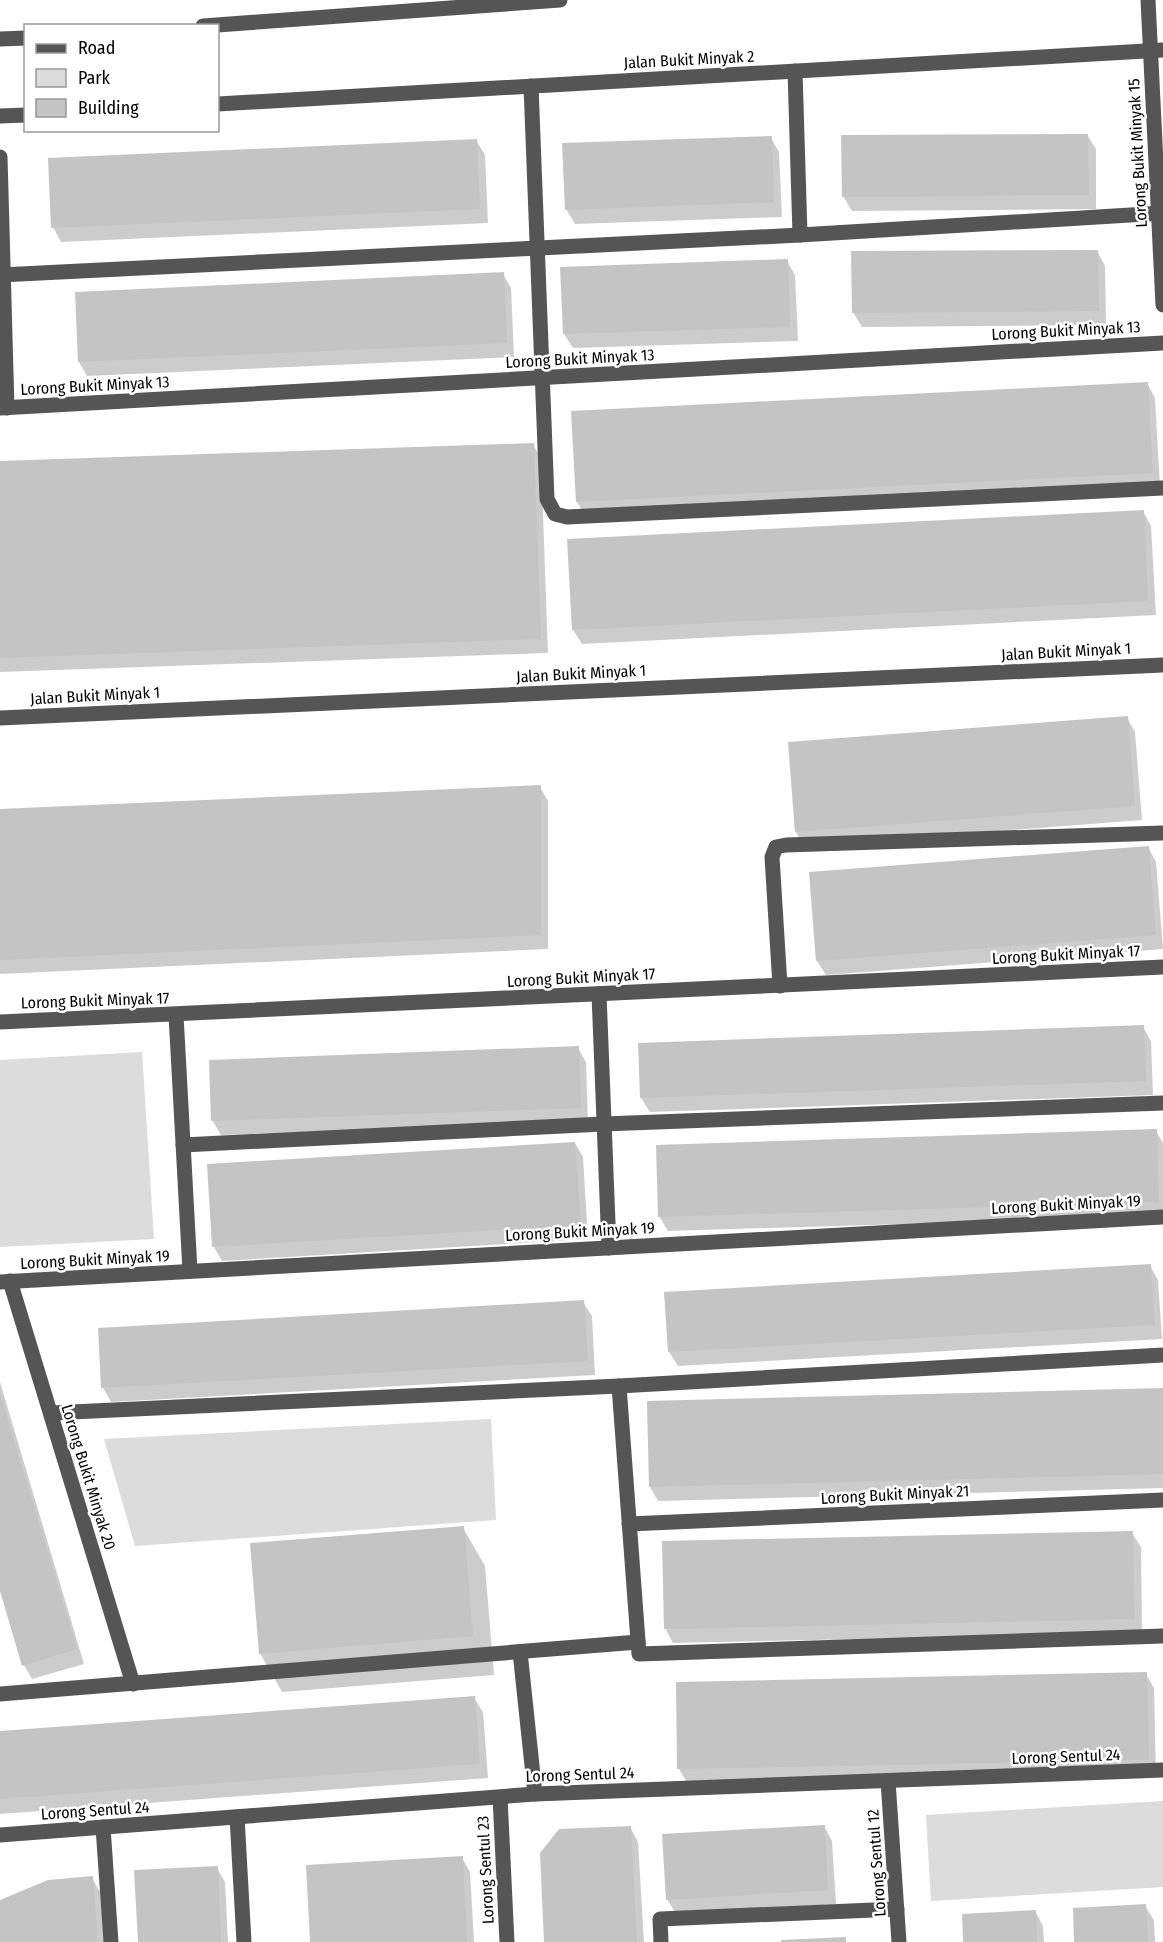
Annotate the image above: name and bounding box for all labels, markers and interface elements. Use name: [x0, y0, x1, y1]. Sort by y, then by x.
legend: [24, 24, 219, 132]
text: Road: [78, 37, 115, 59]
street label: Jalan Bukit Minyak 2: [623, 47, 755, 72]
text: Park: [78, 67, 111, 89]
street label: Lorong Bukit Minyak 15: [1124, 78, 1151, 228]
text: Building: [78, 97, 139, 119]
street label: Lorong Bukit Minyak 13: [991, 317, 1141, 344]
street label: Lorong Bukit Minyak 13: [505, 345, 655, 372]
street label: Lorong Bukit Minyak 13: [20, 372, 170, 399]
street label: Jalan Bukit Minyak 1: [1001, 639, 1131, 664]
street label: Jalan Bukit Minyak 1: [516, 661, 646, 686]
street label: Jalan Bukit Minyak 1: [30, 683, 160, 708]
street label: Lorong Bukit Minyak 17: [991, 941, 1141, 968]
street label: Lorong Bukit Minyak 17: [506, 964, 656, 991]
street label: Lorong Bukit Minyak 17: [21, 988, 170, 1013]
street label: Lorong Bukit Minyak 19: [991, 1191, 1142, 1218]
street label: Lorong Bukit Minyak 19: [505, 1218, 656, 1245]
street label: Lorong Bukit Minyak 19: [20, 1246, 171, 1273]
street label: Lorong Bukit Minyak 20: [57, 1402, 120, 1552]
street label: Lorong Bukit Minyak 21: [820, 1481, 970, 1508]
street label: Lorong Sentul 24: [1011, 1745, 1121, 1768]
street label: Lorong Sentul 24: [525, 1763, 635, 1786]
street label: Lorong Sentul 24: [40, 1797, 150, 1824]
street label: Lorong Sentul 12: [863, 1809, 890, 1917]
street label: Lorong Sentul 23: [473, 1815, 498, 1925]

